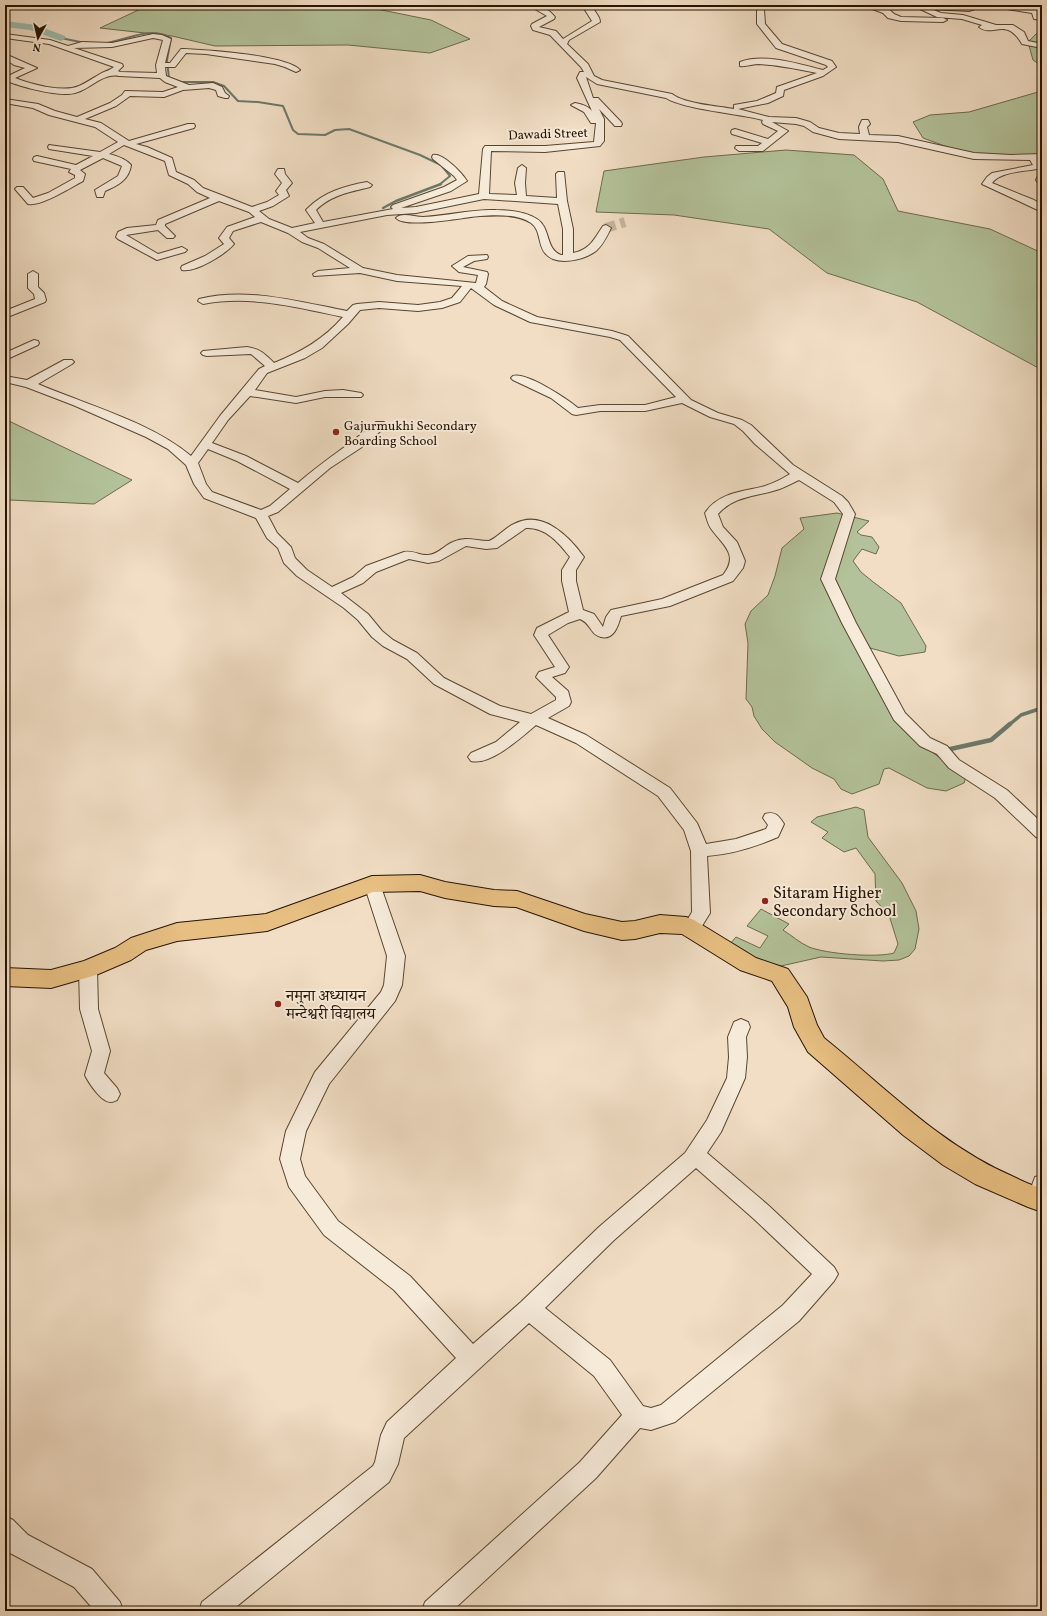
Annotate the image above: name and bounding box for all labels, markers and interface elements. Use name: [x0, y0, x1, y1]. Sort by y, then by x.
north arrow: [18, 18, 58, 58]
text: N: [32, 38, 42, 54]
street label: Dawadi Street: [508, 125, 589, 145]
place label: Gajurmukhi Secondary Boarding School: [344, 418, 477, 451]
marker: Gajurmukhi Secondary Boarding School: [331, 427, 341, 437]
place label: Sitaram Higher Secondary School: [773, 883, 897, 923]
marker: Sitaram Higher Secondary School: [760, 896, 770, 906]
place label: नमुना अध्यायन मन्टेश्वरी विद्यालय: [285, 986, 376, 1026]
marker: नमुना अध्यायन मन्टेश्वरी विद्यालय: [273, 999, 283, 1009]

